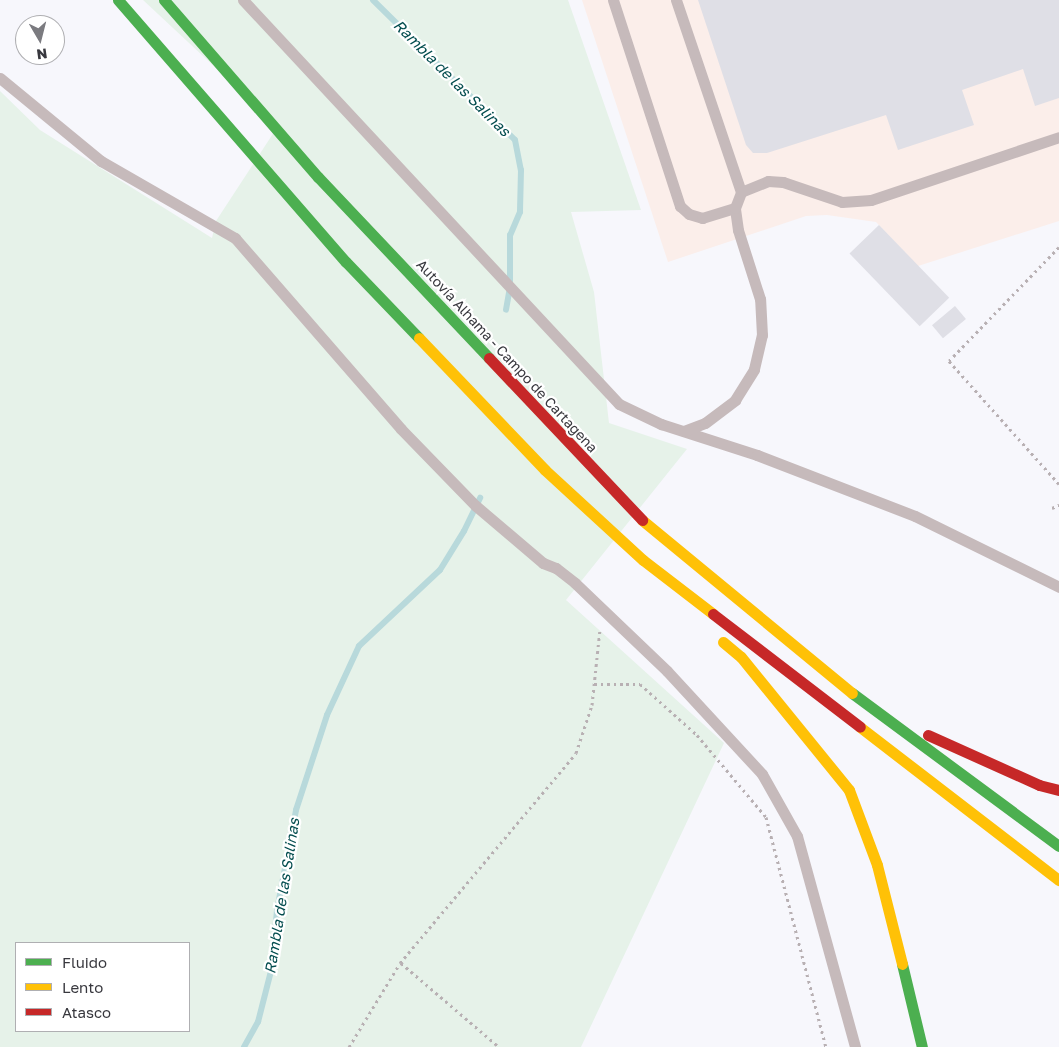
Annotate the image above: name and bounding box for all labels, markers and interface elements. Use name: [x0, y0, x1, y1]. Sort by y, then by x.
north arrow: [15, 15, 65, 65]
water label: Rambla de las Salinas: [390, 16, 514, 140]
text: N: [36, 45, 48, 64]
street label: Autovía Alhama - Campo de Cartagena: [413, 256, 601, 456]
water label: Rambla de las Salinas: [261, 817, 303, 975]
legend: [15, 942, 190, 1032]
text: Fluido: [62, 953, 107, 971]
text: Lento: [62, 978, 103, 996]
text: Atasco: [62, 1003, 111, 1021]

